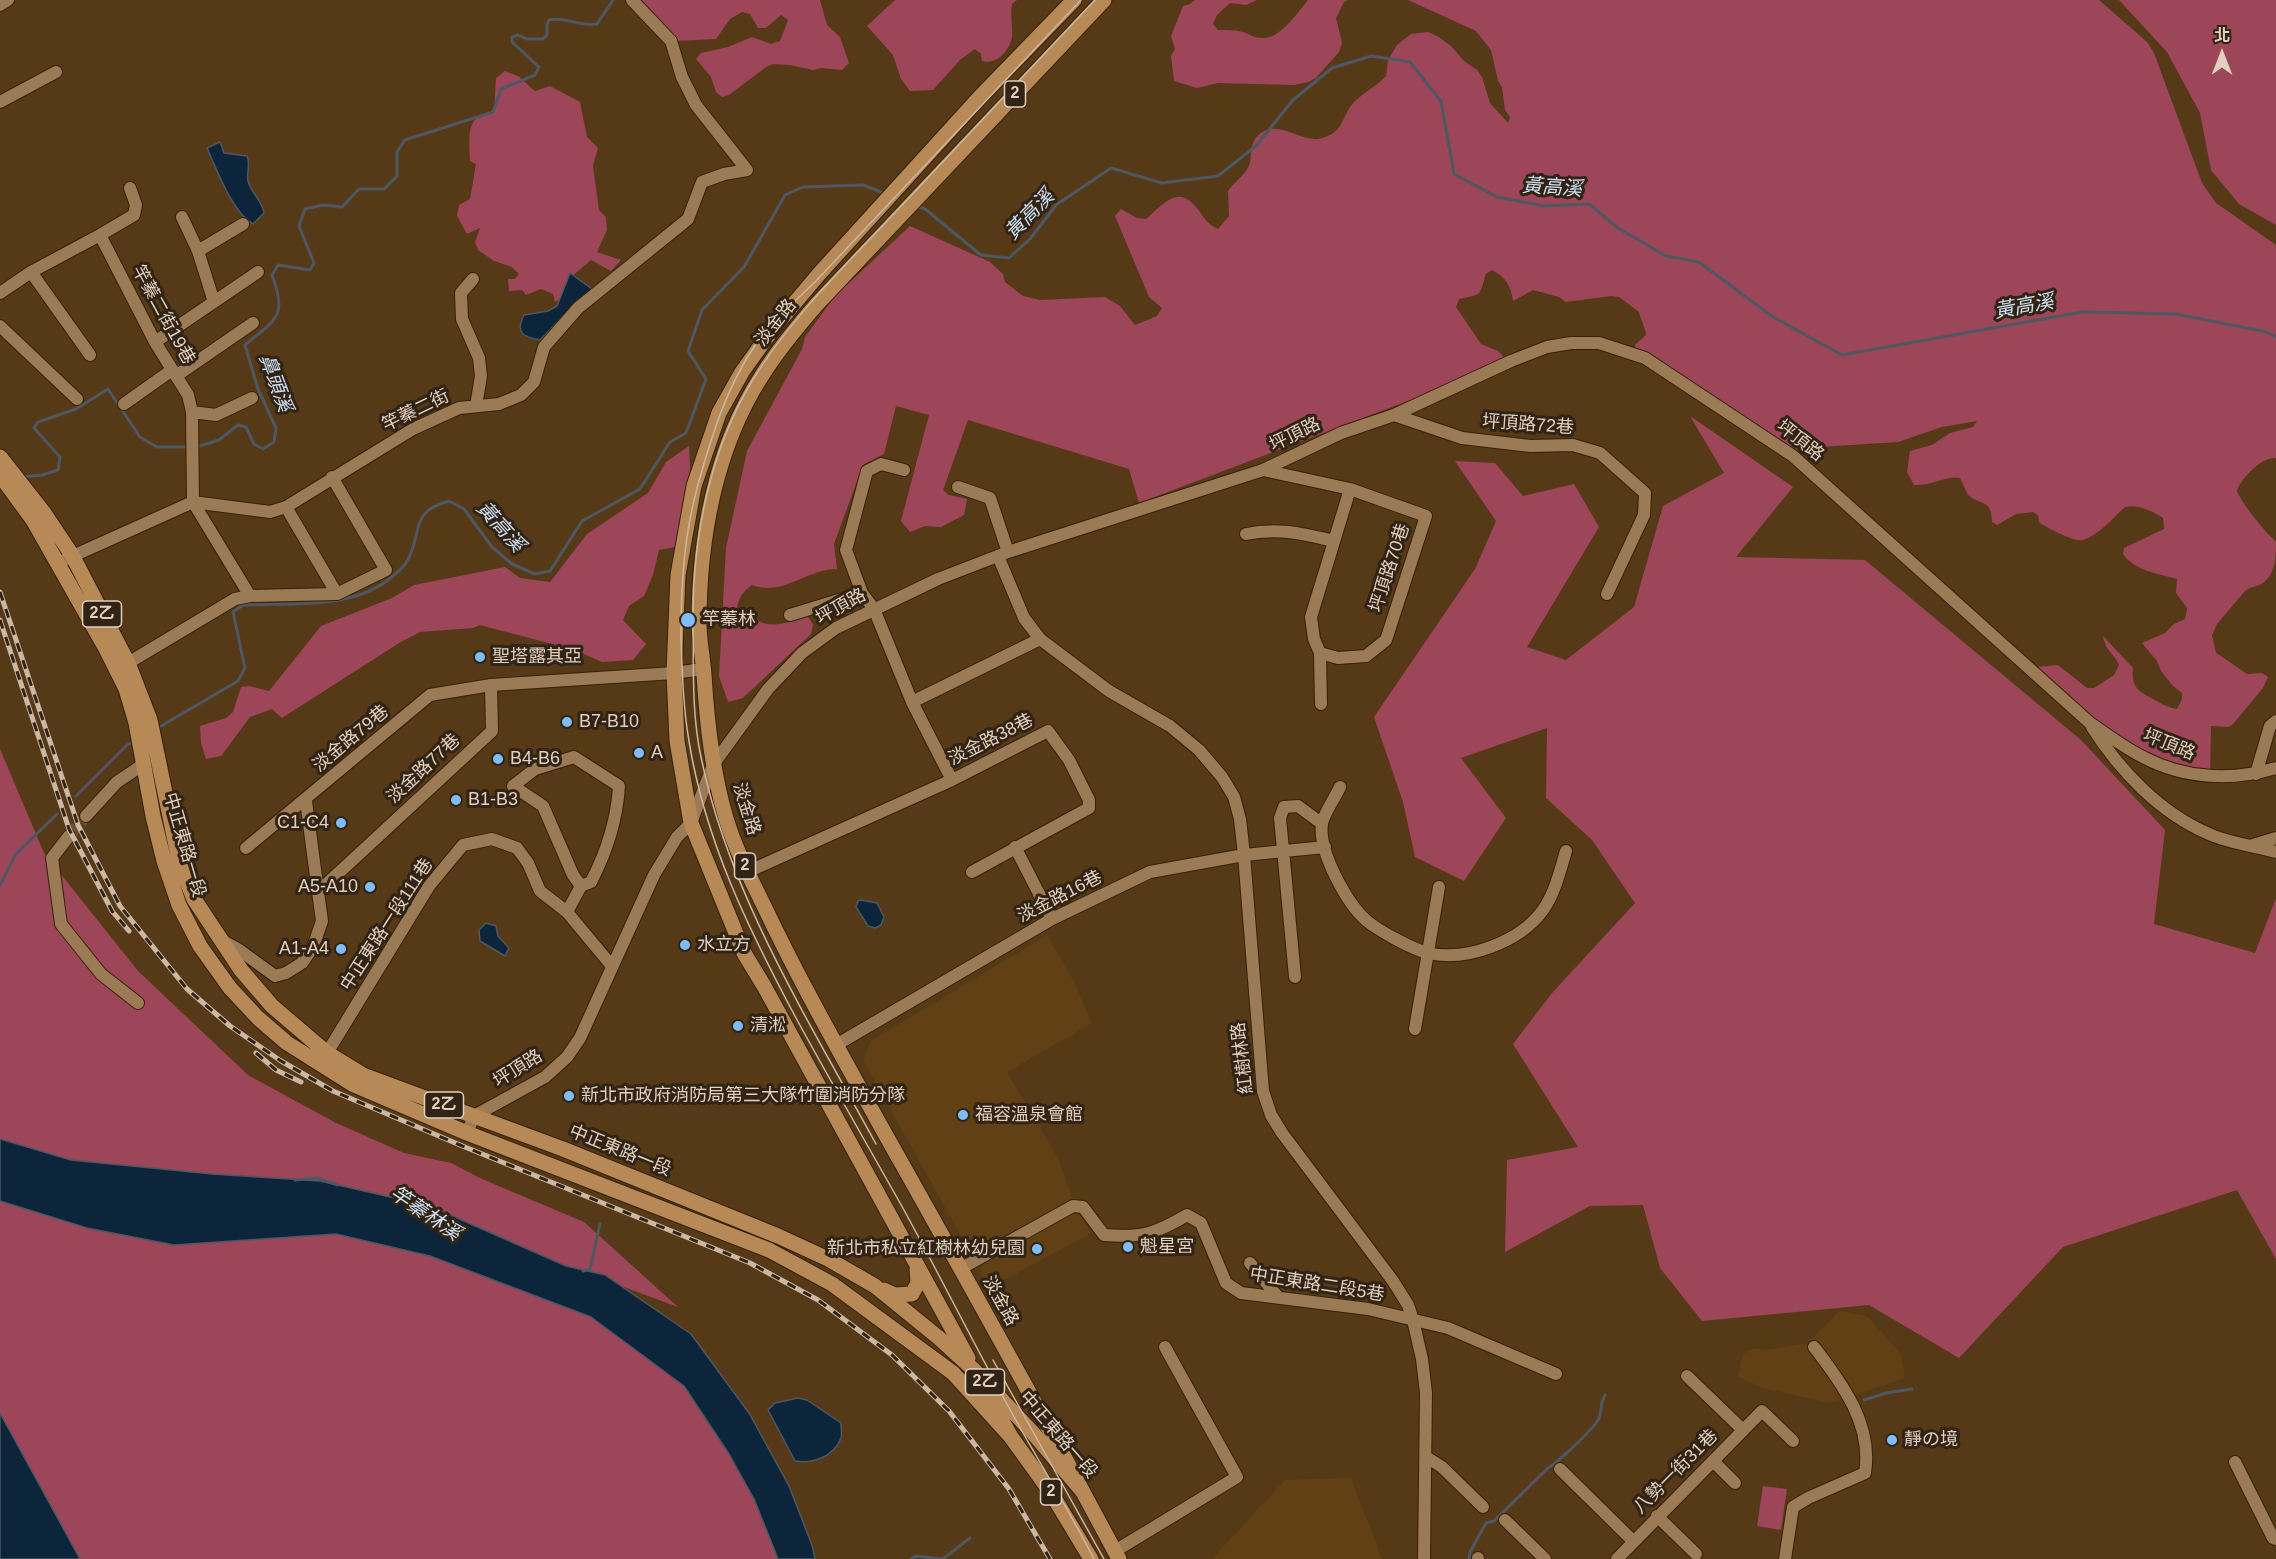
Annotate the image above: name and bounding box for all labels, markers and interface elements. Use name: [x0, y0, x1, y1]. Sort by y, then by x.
north arrow: [2192, 24, 2252, 84]
text: 北: [2214, 27, 2230, 44]
road number: 2: [1004, 81, 1026, 107]
water label: 黃高溪: [1521, 174, 1583, 202]
water label: 黃高溪: [1001, 185, 1059, 245]
street label: 竿蓁二街19巷: [127, 262, 199, 368]
water label: 黃高溪: [1992, 290, 2056, 324]
street label: 淡金路: [751, 295, 801, 351]
water label: 鼻頭溪: [253, 351, 297, 415]
street label: 竿蓁二街: [379, 386, 453, 436]
street label: 坪頂路72巷: [1481, 411, 1575, 439]
street label: 坪頂路: [1266, 413, 1324, 457]
street label: 坪頂路: [1772, 416, 1828, 466]
water label: 黃高溪: [471, 497, 529, 557]
street label: 坪頂路70巷: [1366, 521, 1414, 615]
street label: 坪頂路: [812, 584, 870, 630]
road number: 2乙: [82, 601, 122, 627]
place label: 竿蓁林: [702, 609, 756, 631]
marker: 竿蓁林: [679, 611, 697, 629]
place label: 聖塔露其亞: [492, 646, 582, 668]
marker: 聖塔露其亞: [473, 650, 487, 664]
street label: 淡金路79巷: [309, 701, 393, 777]
street label: 淡金路38巷: [945, 709, 1037, 771]
place label: B7-B10: [579, 711, 639, 733]
marker: B7-B10: [560, 715, 574, 729]
street label: 坪頂路: [2140, 725, 2198, 765]
street label: 淡金路77巷: [383, 730, 465, 808]
place label: A: [651, 742, 663, 764]
marker: A: [632, 746, 646, 760]
place label: B4-B6: [510, 748, 560, 770]
marker: B4-B6: [491, 752, 505, 766]
street label: 淡金路: [728, 780, 764, 838]
place label: B1-B3: [468, 789, 518, 811]
street label: 中正東路一段: [159, 790, 209, 900]
marker: B1-B3: [449, 793, 463, 807]
place label: C1-C4: [277, 812, 329, 834]
marker: C1-C4: [334, 816, 348, 830]
road number: 2: [734, 853, 756, 879]
street label: 中正東路一段111巷: [336, 855, 438, 995]
street label: 淡金路16巷: [1014, 866, 1106, 928]
place label: A5-A10: [298, 876, 358, 898]
marker: A5-A10: [363, 880, 377, 894]
place label: 水立方: [697, 934, 751, 956]
place label: A1-A4: [279, 938, 329, 960]
marker: 水立方: [678, 938, 692, 952]
marker: A1-A4: [334, 942, 348, 956]
place label: 清淞: [750, 1015, 786, 1037]
marker: 清淞: [731, 1019, 745, 1033]
street label: 紅樹林路: [1228, 1021, 1258, 1095]
street label: 坪頂路: [489, 1046, 547, 1092]
place label: 新北市政府消防局第三大隊竹圍消防分隊: [581, 1085, 905, 1107]
marker: 新北市政府消防局第三大隊竹圍消防分隊: [562, 1089, 576, 1103]
road number: 2乙: [424, 1092, 464, 1118]
place label: 福容溫泉會館: [975, 1104, 1083, 1126]
marker: 福容溫泉會館: [956, 1108, 970, 1122]
street label: 中正東路一段: [566, 1121, 674, 1181]
water label: 竿蓁林溪: [385, 1182, 465, 1246]
place label: 魁星宮: [1140, 1236, 1194, 1258]
place label: 新北市私立紅樹林幼兒園: [827, 1238, 1025, 1260]
marker: 魁星宮: [1121, 1240, 1135, 1254]
marker: 新北市私立紅樹林幼兒園: [1030, 1242, 1044, 1256]
street label: 中正東路二段5巷: [1248, 1264, 1386, 1306]
street label: 淡金路: [977, 1272, 1023, 1330]
road number: 2乙: [966, 1369, 1004, 1395]
street label: 中正東路一段: [1014, 1387, 1102, 1483]
street label: 八勢一街31巷: [1629, 1425, 1723, 1519]
place label: 靜の境: [1904, 1429, 1958, 1451]
marker: 靜の境: [1885, 1433, 1899, 1447]
road number: 2: [1040, 1479, 1062, 1505]

